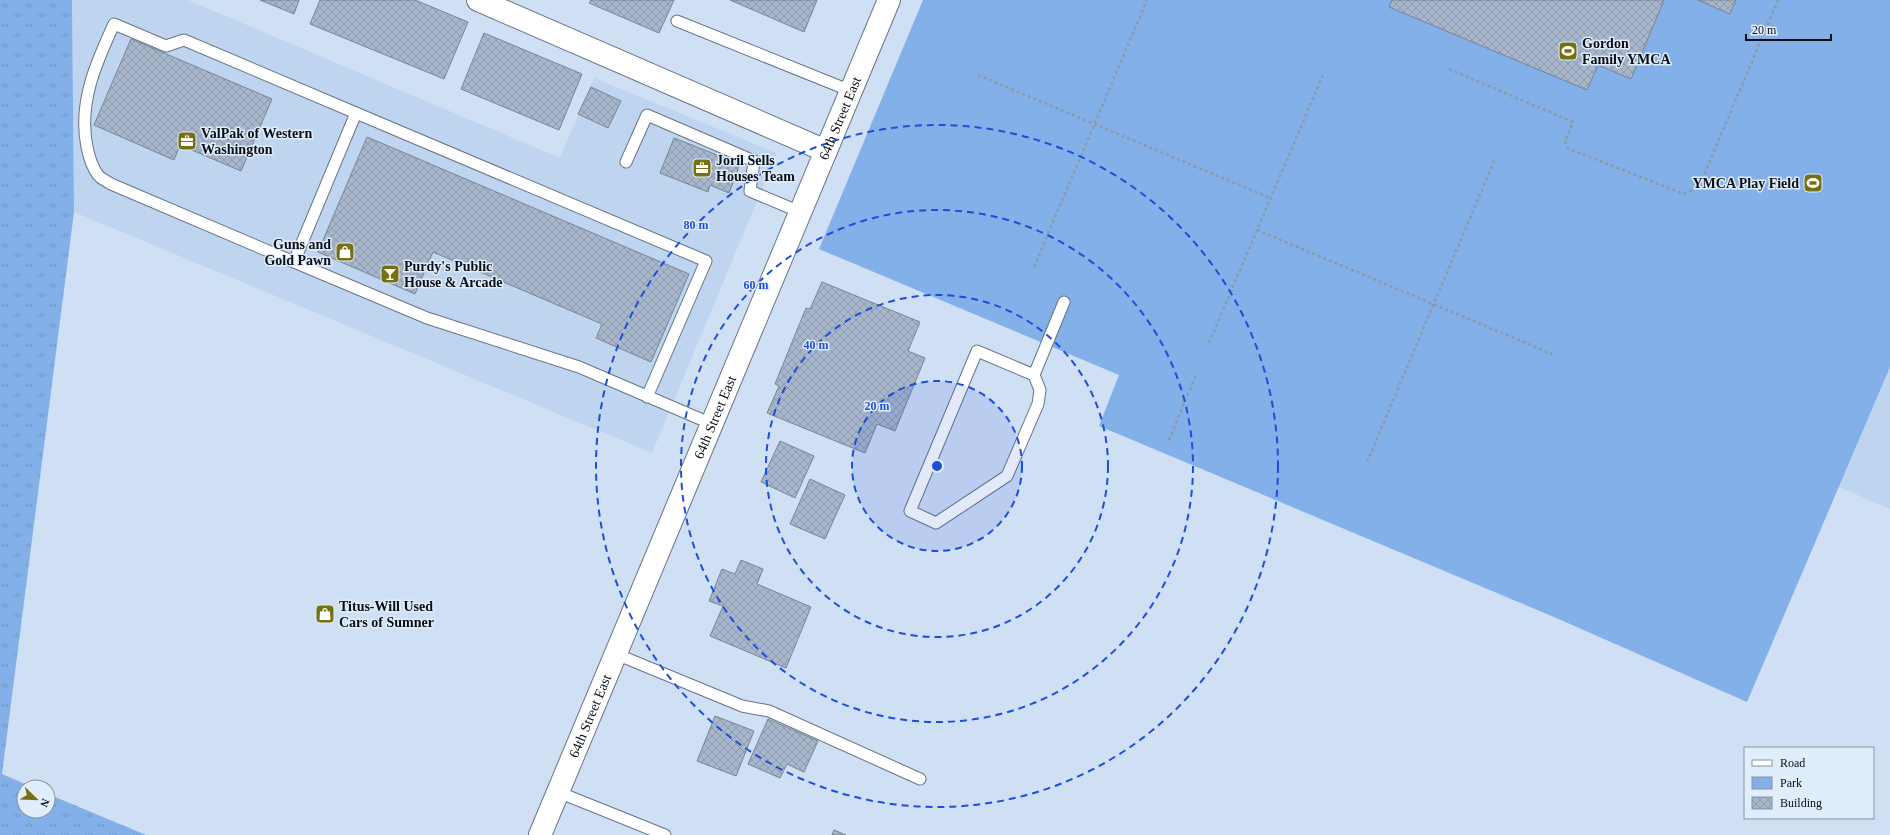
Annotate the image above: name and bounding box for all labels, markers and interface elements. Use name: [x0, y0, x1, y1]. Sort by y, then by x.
scale bar: [1746, 16, 1831, 42]
text: 20 m: [1752, 23, 1777, 37]
place label: Gordon Family YMCA: [1582, 36, 1671, 67]
sports icon: Gordon Family YMCA: [1557, 40, 1579, 62]
street label: 64th Street East: [816, 74, 864, 162]
place label: ValPak of Western Washington: [201, 126, 312, 157]
office icon: ValPak of Western Washington: [176, 130, 198, 152]
place label: Joril Sells Houses Team: [716, 153, 795, 184]
office icon: Joril Sells Houses Team: [691, 157, 713, 179]
sports icon: YMCA Play Field: [1802, 172, 1824, 194]
place label: YMCA Play Field: [1692, 176, 1799, 191]
text: 80 m: [684, 218, 709, 232]
place label: Guns and Gold Pawn: [264, 237, 331, 268]
shop icon: Guns and Gold Pawn: [334, 241, 356, 263]
place label: Purdy's Public House & Arcade: [404, 259, 503, 290]
bar icon: Purdy's Public House & Arcade: [379, 263, 401, 285]
text: 60 m: [744, 278, 769, 292]
text: 40 m: [804, 338, 829, 352]
street label: 64th Street East: [691, 373, 739, 461]
text: 20 m: [865, 399, 890, 413]
centre of rings: [930, 459, 944, 473]
place label: Titus-Will Used Cars of Sumner: [339, 599, 434, 630]
shop icon: Titus-Will Used Cars of Sumner: [314, 603, 336, 625]
street label: 64th Street East: [566, 672, 614, 760]
legend: [1744, 747, 1874, 819]
text: Road: [1780, 756, 1805, 770]
text: Park: [1780, 776, 1802, 790]
north arrow: [16, 779, 56, 819]
text: Building: [1780, 796, 1822, 810]
text: N: [38, 797, 52, 809]

